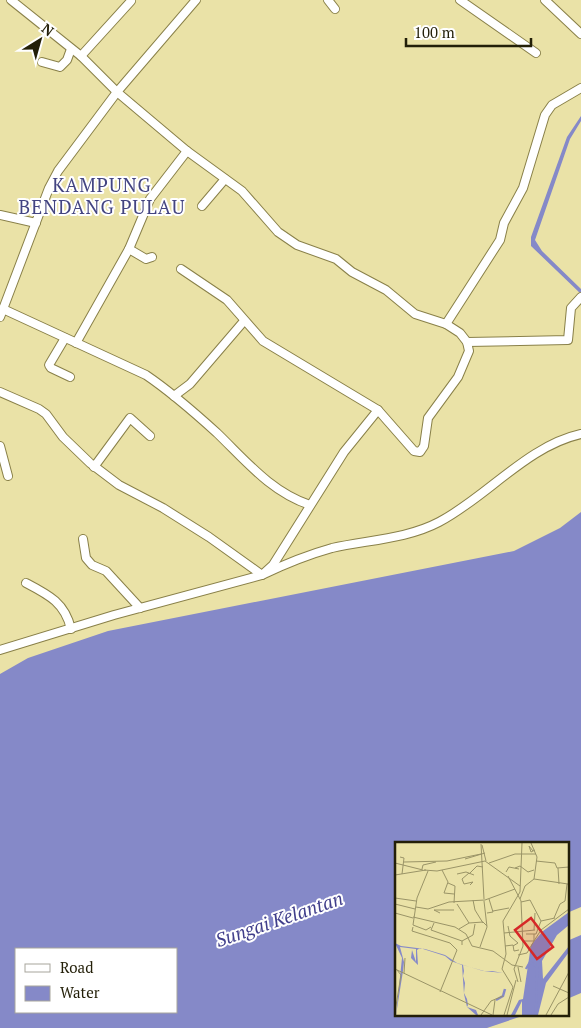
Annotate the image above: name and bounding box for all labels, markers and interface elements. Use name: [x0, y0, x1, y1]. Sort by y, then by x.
north arrow: [15, 15, 65, 65]
scale bar: [406, 15, 531, 47]
text: N: [38, 18, 58, 40]
text: 100 m: [414, 22, 455, 42]
district label: KAMPUNG BENDANG PULAU: [19, 172, 185, 219]
inset map: [395, 842, 568, 1016]
water label: Sungai Kelantan: [212, 885, 346, 952]
legend: [15, 948, 178, 1013]
text: Road: [60, 957, 93, 977]
text: Water: [60, 982, 100, 1002]

